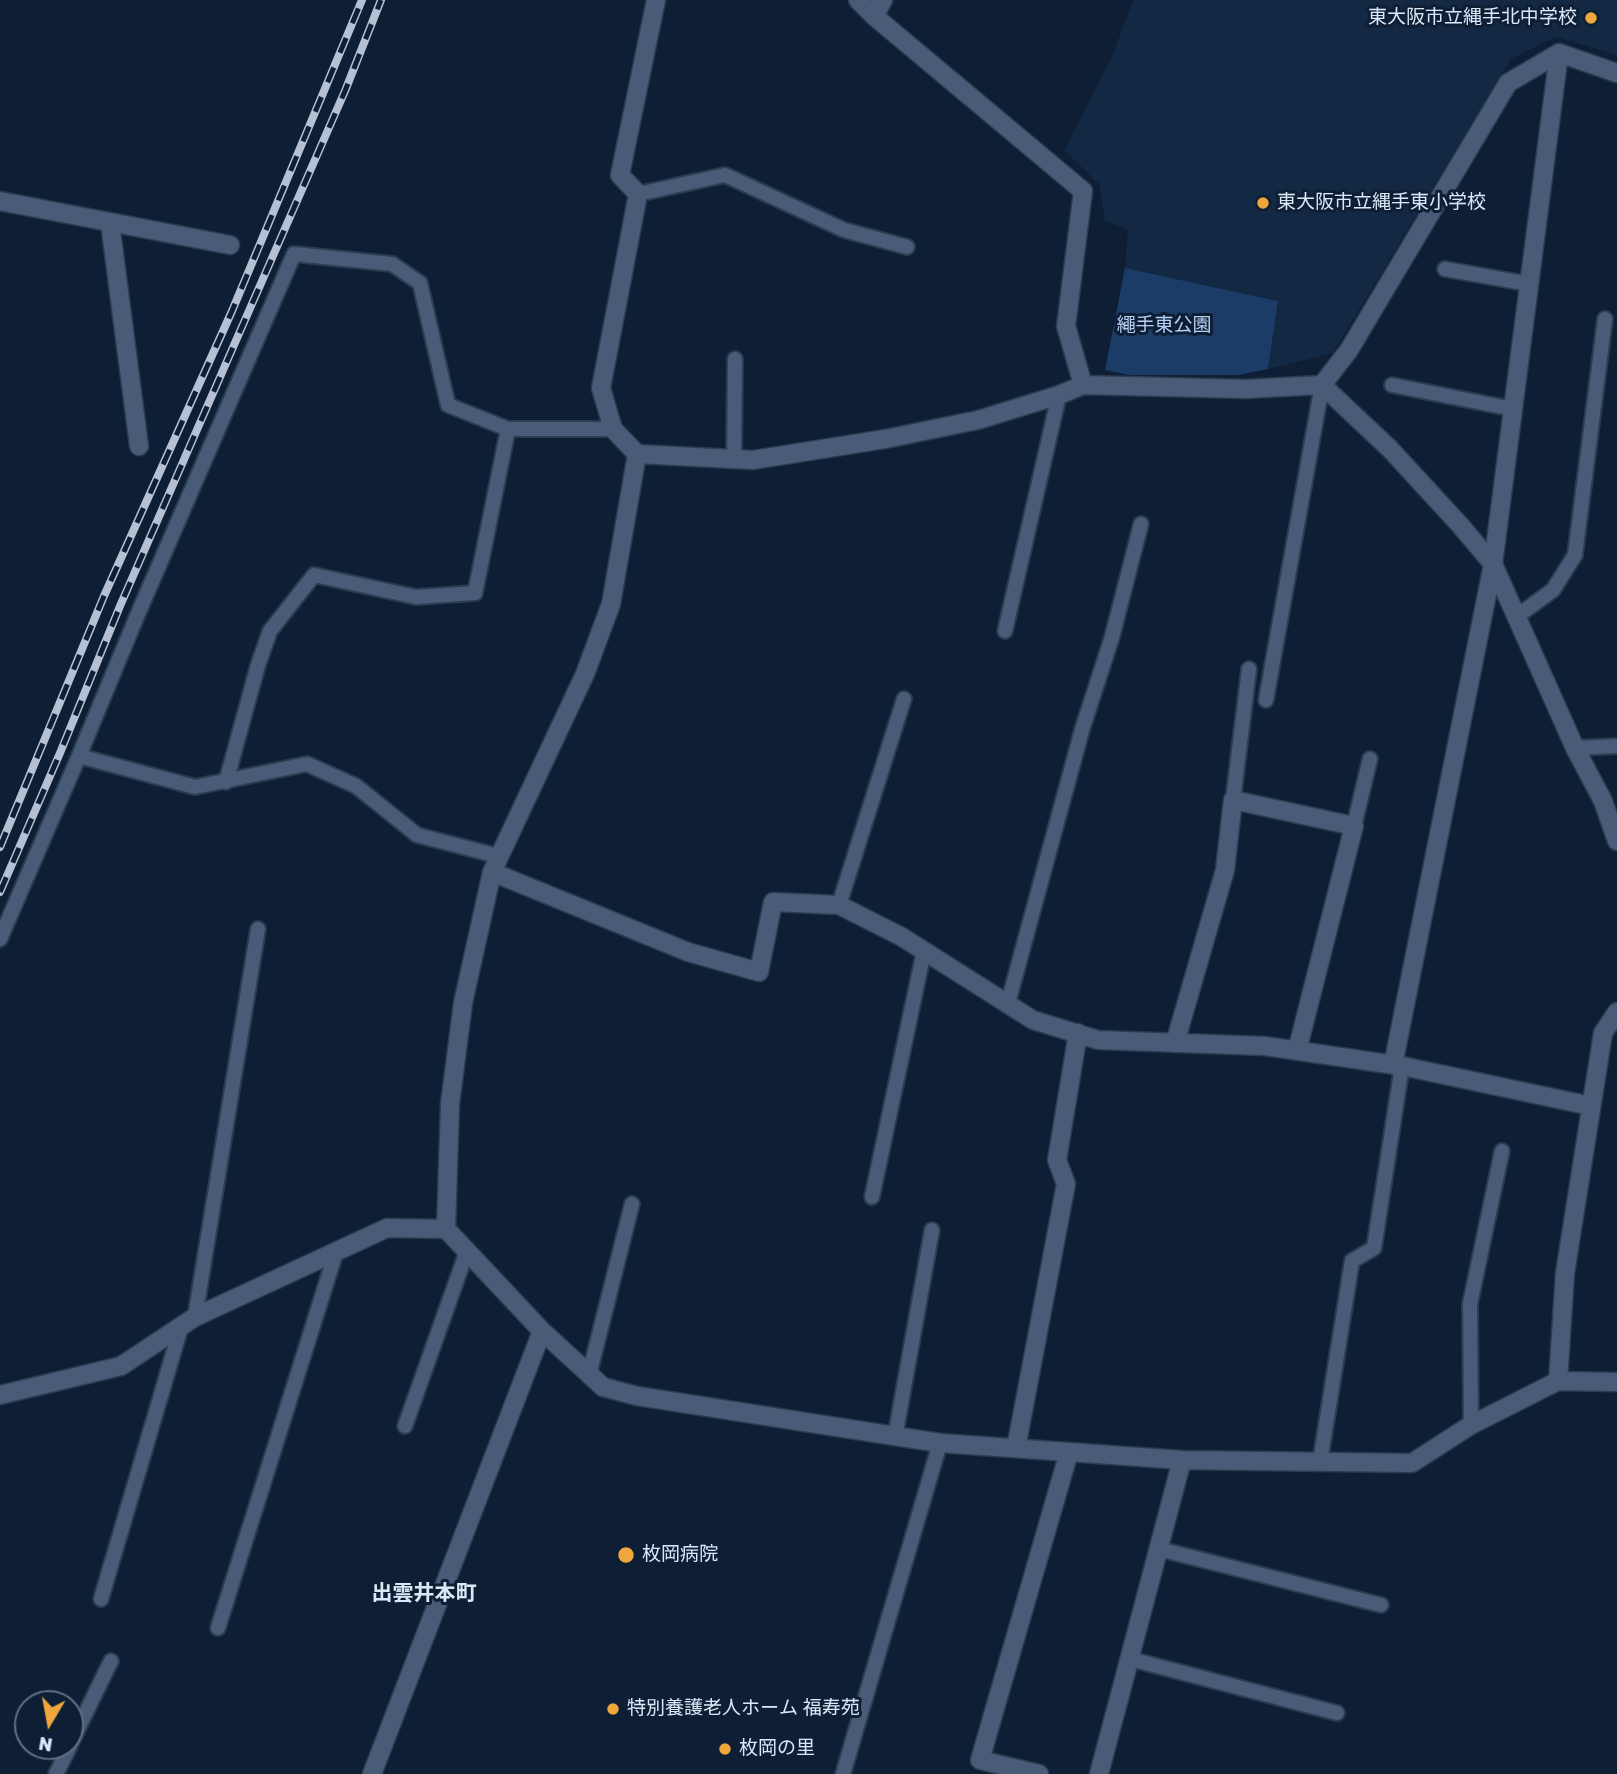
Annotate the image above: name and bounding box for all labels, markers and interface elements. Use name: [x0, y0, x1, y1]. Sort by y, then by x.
place label: 東大阪市立縄手北中学校: [1368, 7, 1577, 29]
marker: 東大阪市立縄手北中学校: [1583, 10, 1599, 26]
place label: 東大阪市立縄手東小学校: [1277, 192, 1486, 214]
marker: 東大阪市立縄手東小学校: [1255, 195, 1271, 211]
park label: 繩手東公園: [1117, 315, 1211, 337]
place label: 枚岡病院: [642, 1544, 718, 1566]
marker: 枚岡病院: [616, 1545, 636, 1565]
district label: 出雲井本町: [372, 1581, 476, 1607]
north arrow: [14, 1690, 84, 1760]
place label: 特別養護老人ホーム 福寿苑: [627, 1698, 860, 1720]
marker: 特別養護老人ホーム 福寿苑: [605, 1701, 621, 1717]
text: N: [37, 1732, 54, 1757]
place label: 枚岡の里: [739, 1738, 815, 1760]
marker: 枚岡の里: [717, 1741, 733, 1757]

